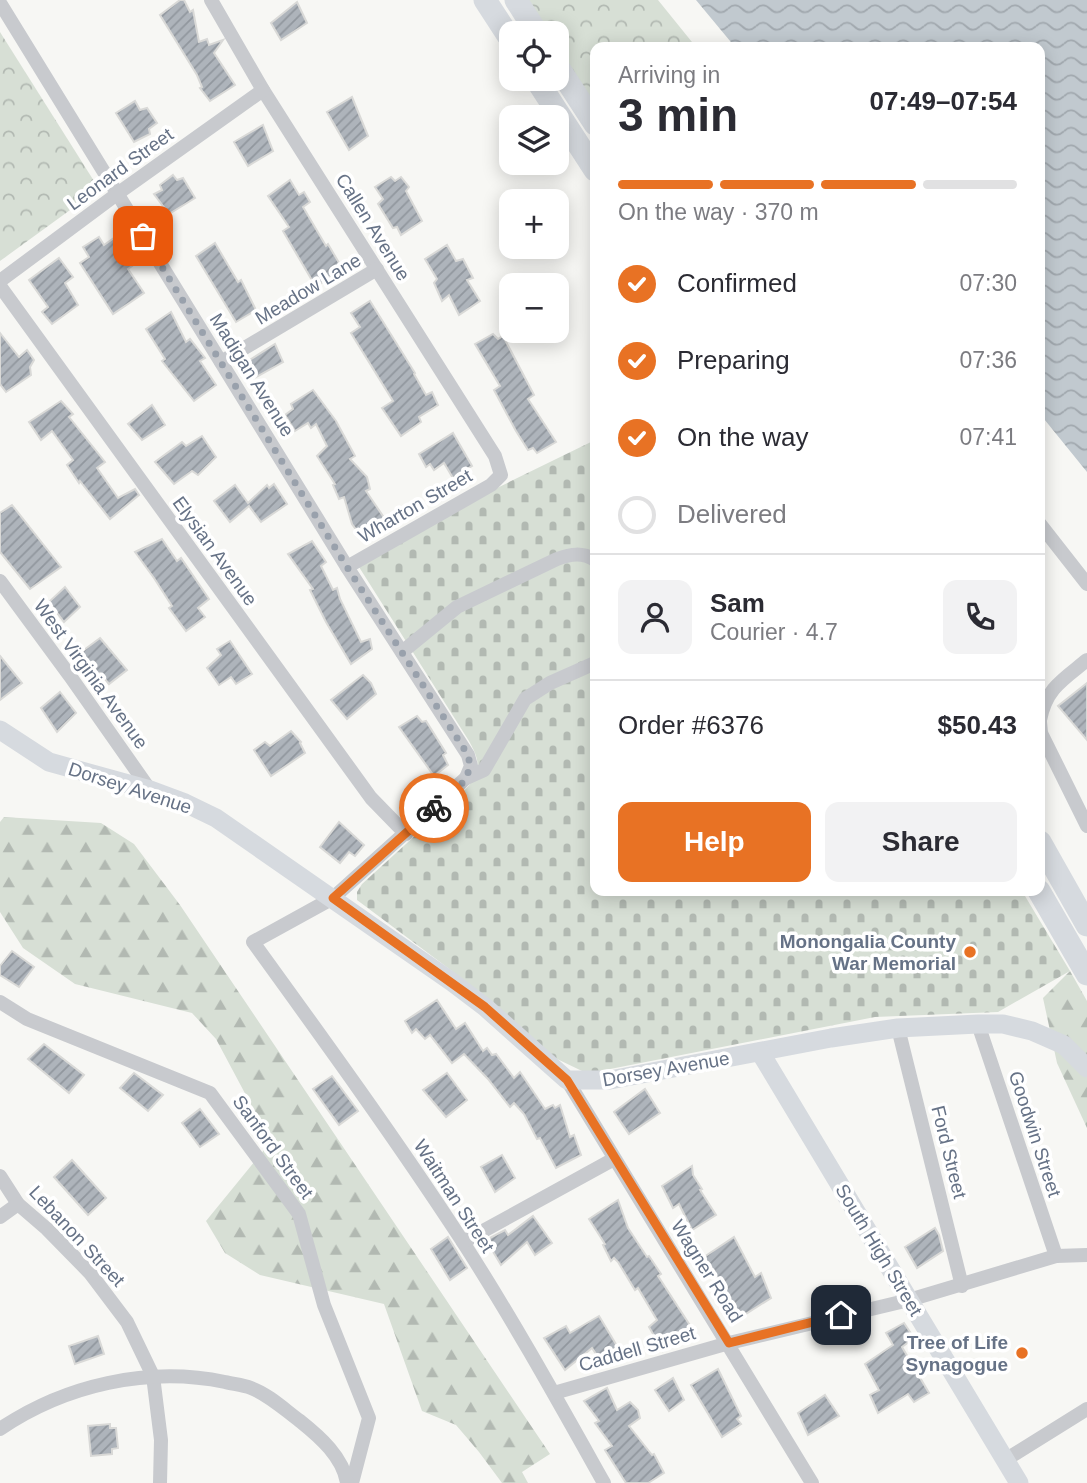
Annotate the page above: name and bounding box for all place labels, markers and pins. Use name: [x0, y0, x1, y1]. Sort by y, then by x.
pin: [113, 206, 173, 266]
place label: Monongalia County War Memorial: [780, 931, 956, 974]
marker: Monongalia County War Memorial: [962, 944, 978, 960]
pin: [811, 1285, 871, 1345]
place label: Tree of Life Synagogue: [906, 1332, 1008, 1375]
marker: Tree of Life Synagogue: [1014, 1345, 1030, 1361]

